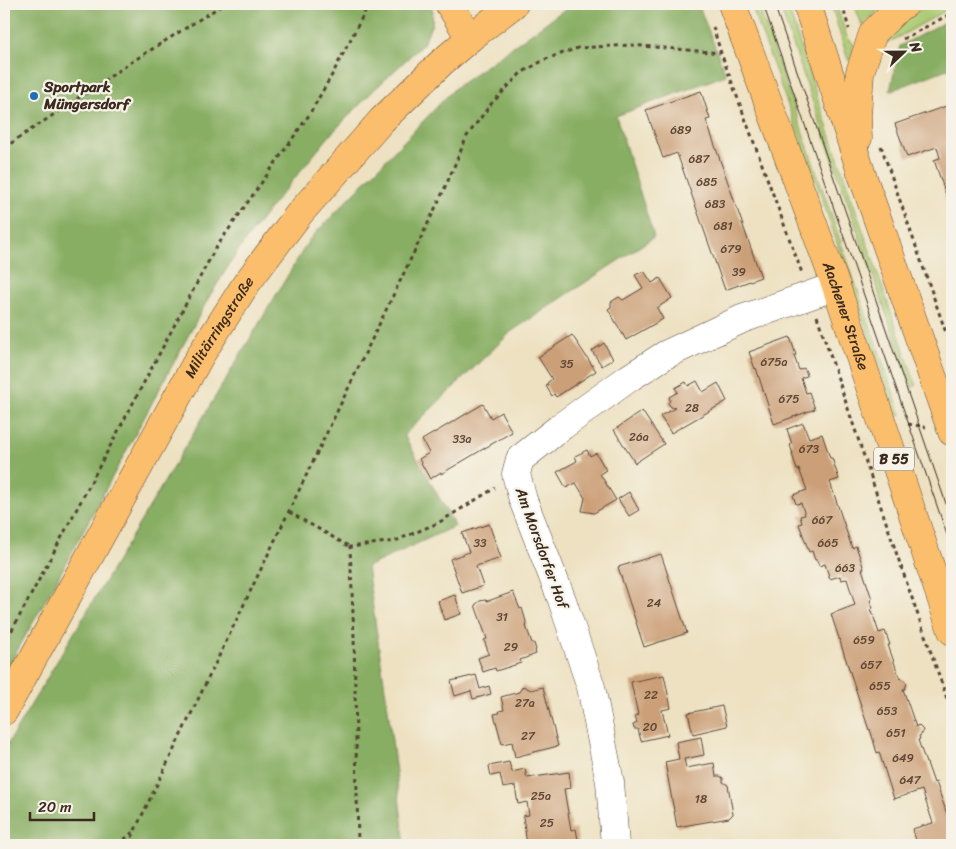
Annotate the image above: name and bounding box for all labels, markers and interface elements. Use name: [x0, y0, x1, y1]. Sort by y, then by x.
north arrow: [878, 28, 928, 78]
text: N: [902, 37, 929, 57]
place label: Sportpark Müngersdorf: [43, 74, 131, 117]
marker: Sportpark Müngersdorf: [28, 90, 40, 102]
house number: 689: [670, 119, 692, 141]
house number: 687: [689, 148, 711, 170]
house number: 685: [696, 171, 718, 193]
house number: 683: [705, 193, 726, 215]
house number: 681: [713, 215, 733, 237]
house number: 679: [720, 238, 742, 260]
street label: Aachener Straße: [815, 257, 877, 374]
house number: 39: [732, 261, 746, 283]
street label: Militärringstraße: [177, 270, 261, 383]
house number: 675a: [760, 351, 788, 373]
house number: 35: [560, 353, 574, 375]
house number: 675: [778, 388, 800, 410]
house number: 28: [685, 397, 699, 419]
house number: 26a: [629, 426, 649, 448]
house number: 33a: [452, 428, 472, 450]
house number: 673: [799, 438, 820, 460]
road number: B 55: [874, 448, 914, 470]
street label: Am Morsdorfer Hof: [508, 483, 577, 614]
house number: 667: [812, 509, 833, 531]
house number: 33: [473, 532, 487, 554]
house number: 665: [818, 532, 838, 554]
house number: 663: [835, 557, 856, 579]
house number: 24: [647, 592, 662, 614]
house number: 31: [496, 606, 508, 628]
house number: 659: [853, 629, 875, 651]
house number: 29: [504, 636, 518, 658]
house number: 657: [860, 654, 883, 676]
house number: 655: [869, 675, 891, 697]
house number: 22: [644, 684, 658, 706]
house number: 27a: [515, 692, 535, 714]
house number: 653: [877, 700, 898, 722]
house number: 20: [643, 716, 658, 738]
house number: 651: [886, 722, 906, 744]
house number: 27: [521, 725, 536, 747]
house number: 649: [892, 747, 914, 769]
house number: 647: [899, 769, 922, 791]
house number: 25a: [531, 785, 551, 807]
house number: 18: [695, 788, 707, 810]
scale bar: [30, 789, 94, 821]
text: 20 m: [38, 794, 72, 820]
house number: 25: [540, 812, 554, 834]

